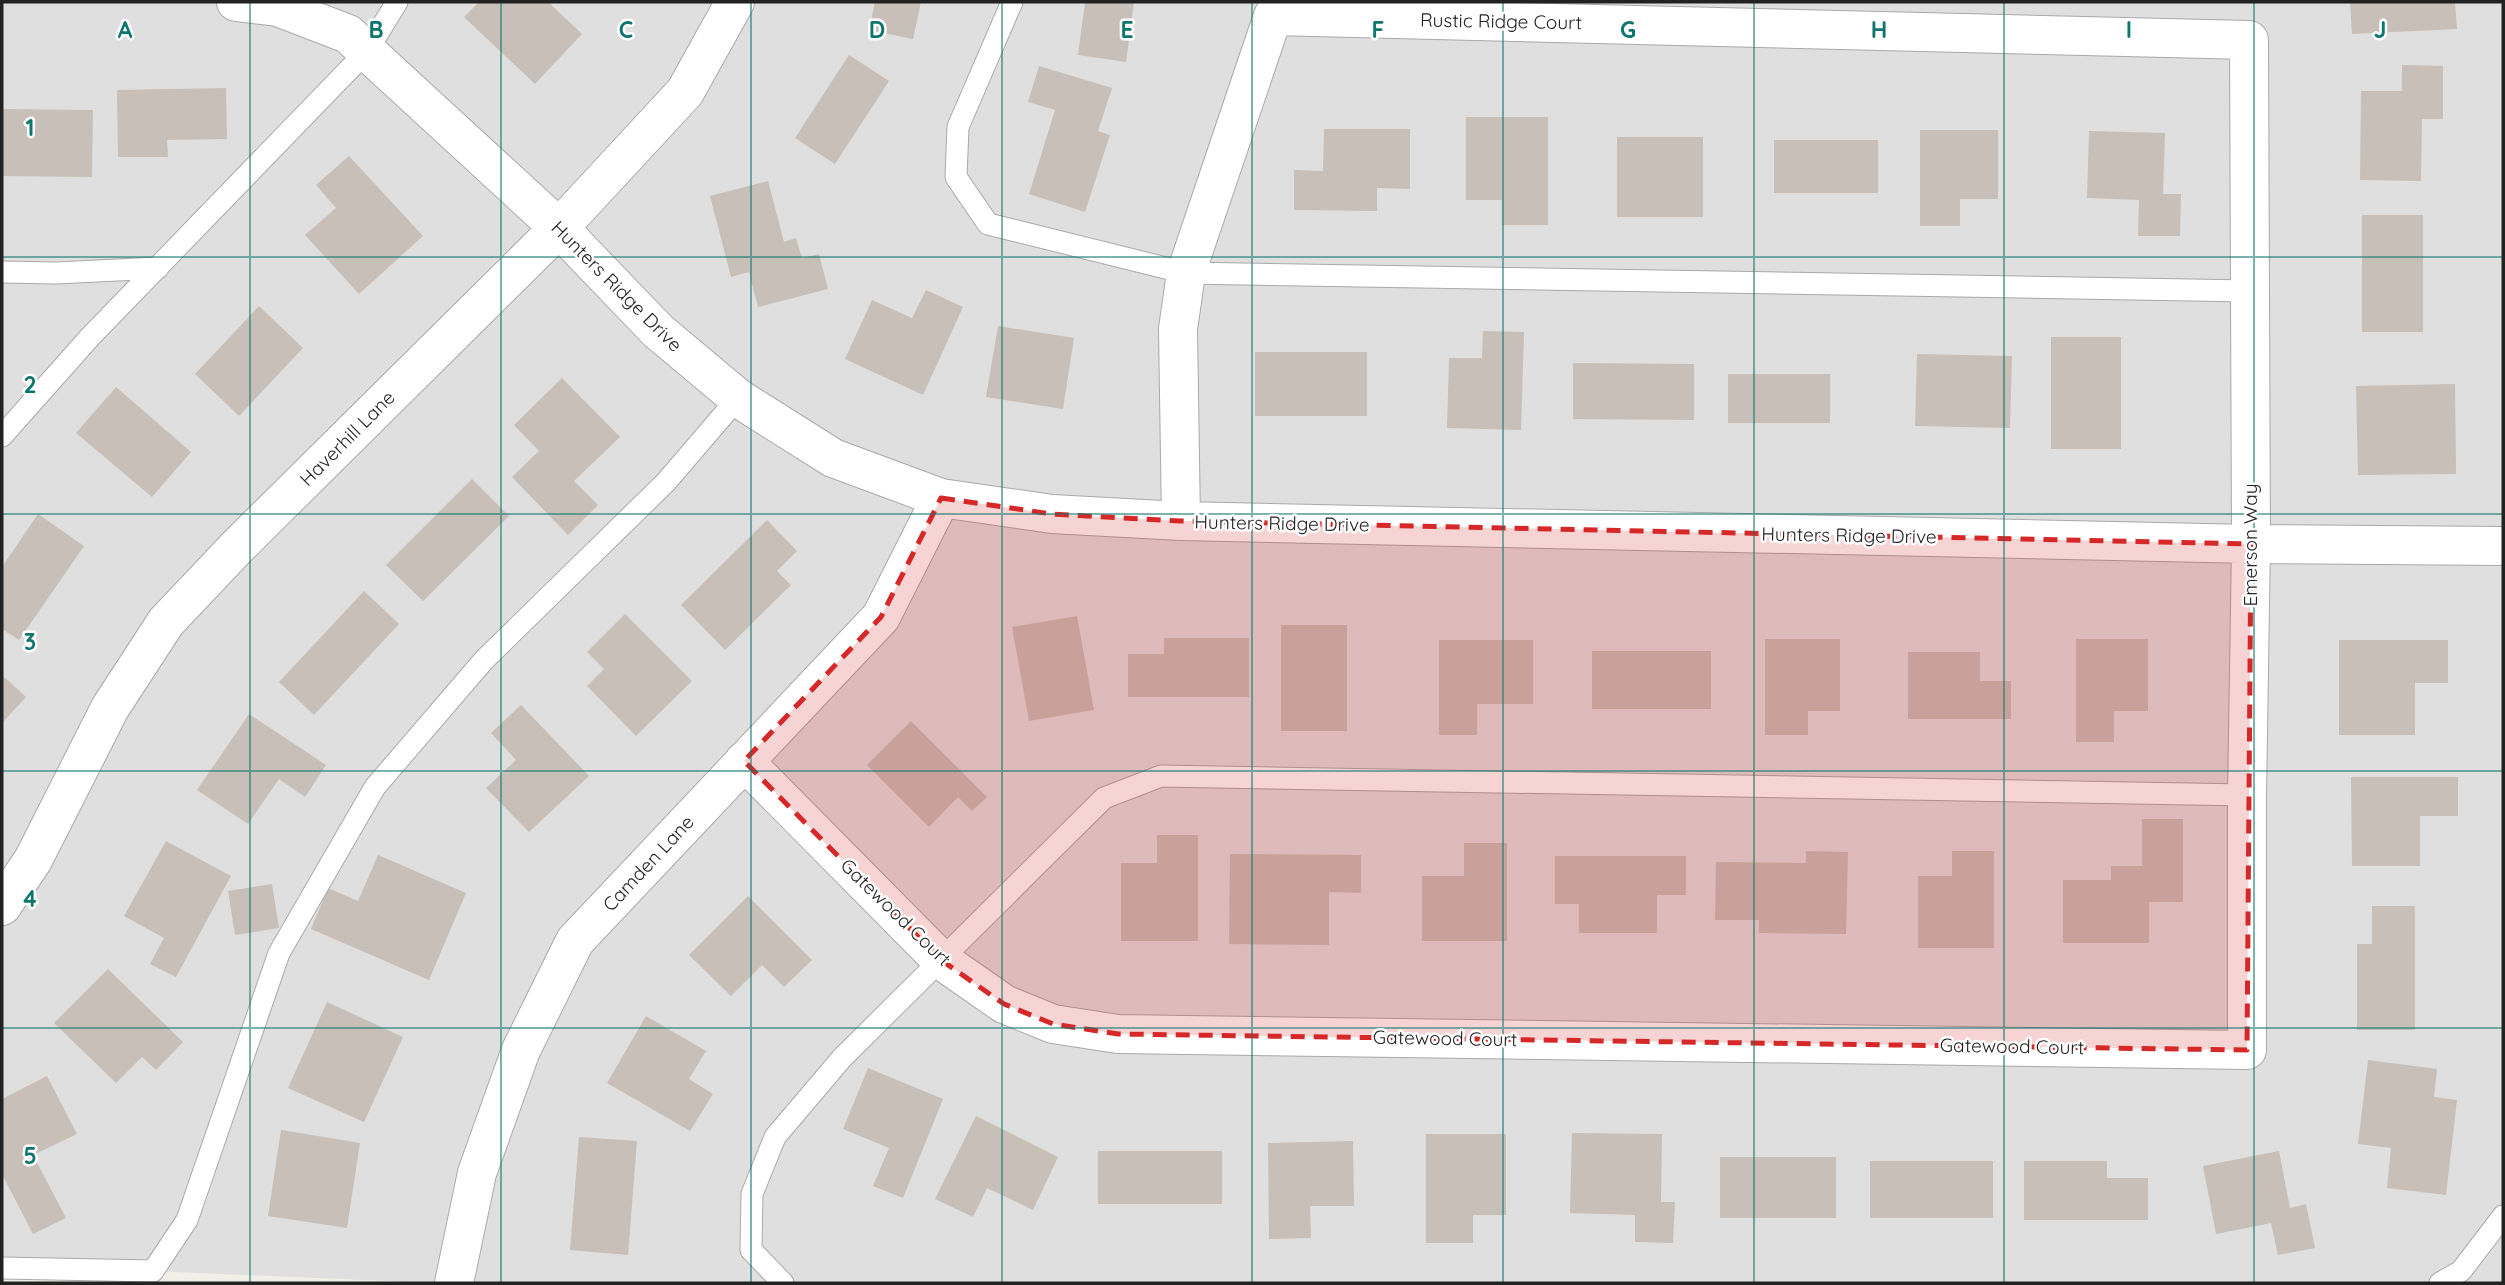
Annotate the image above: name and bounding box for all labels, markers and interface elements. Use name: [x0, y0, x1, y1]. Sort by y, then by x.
street label: Rustic Ridge Court: [1420, 8, 1582, 34]
text: A: [118, 15, 133, 44]
text: B: [368, 15, 384, 44]
text: C: [619, 15, 633, 44]
text: D: [869, 15, 885, 44]
text: E: [1120, 15, 1134, 44]
text: F: [1372, 15, 1384, 44]
text: G: [1620, 15, 1636, 44]
text: H: [1871, 15, 1887, 44]
text: I: [2126, 15, 2132, 44]
text: J: [2374, 15, 2386, 44]
text: 1: [26, 113, 34, 142]
street label: Hunters Ridge Drive: [546, 215, 688, 357]
text: 2: [23, 370, 37, 399]
street label: Haverhill Lane: [294, 385, 400, 491]
street label: Emerson Way: [2238, 483, 2262, 607]
street label: Hunters Ridge Drive: [1194, 509, 1370, 537]
street label: Hunters Ridge Drive: [1761, 521, 1937, 549]
text: 3: [24, 627, 36, 656]
street label: Camden Lane: [597, 810, 699, 916]
street label: Gatewood Court: [836, 853, 956, 971]
text: 4: [23, 884, 37, 913]
street label: Gatewood Court: [1373, 1025, 1517, 1051]
street label: Gatewood Court: [1940, 1033, 2084, 1059]
text: 5: [23, 1141, 37, 1170]

